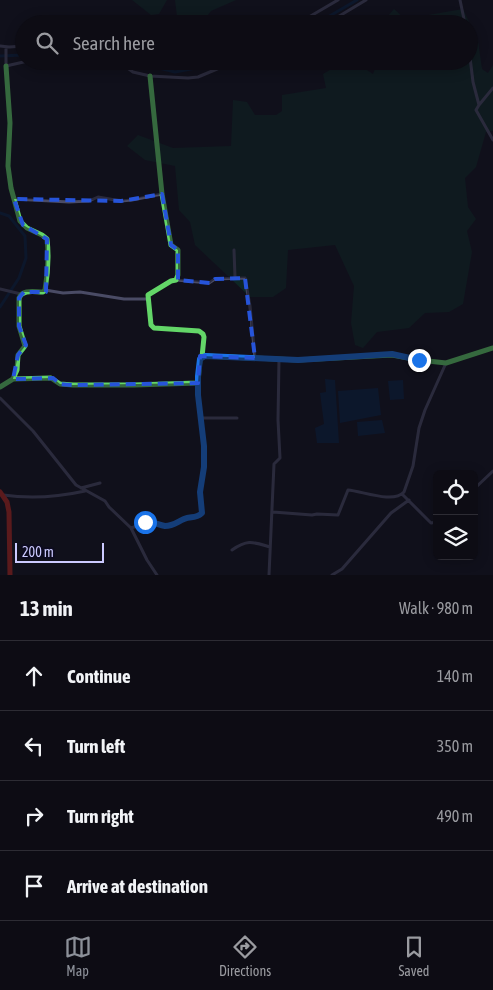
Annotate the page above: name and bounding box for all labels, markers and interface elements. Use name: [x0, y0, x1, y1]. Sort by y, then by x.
search box: [15, 15, 478, 70]
icon: search: [33, 29, 61, 57]
text: Search here: [73, 32, 155, 54]
route end: [408, 349, 431, 372]
map controls: [433, 470, 478, 560]
button: locate: [433, 470, 478, 515]
route start: [134, 511, 157, 534]
button: layers: [433, 515, 478, 560]
scale bar: [15, 540, 104, 563]
text: 200 m: [22, 544, 54, 560]
text: 13 min: [20, 596, 73, 620]
text: Walk · 980 m: [399, 599, 473, 617]
icon: ahead: [20, 662, 48, 690]
text: Continue: [67, 665, 131, 687]
text: 140 m: [437, 667, 473, 685]
icon: left: [20, 732, 48, 760]
text: Turn left: [67, 735, 125, 757]
text: 350 m: [437, 737, 473, 755]
icon: right: [20, 802, 48, 830]
text: Turn right: [67, 805, 134, 827]
text: 490 m: [437, 807, 473, 825]
icon: arrive: [20, 872, 48, 900]
text: Arrive at destination: [67, 875, 208, 897]
tab: Map: [64, 933, 92, 979]
tab: Directions: [219, 933, 271, 979]
tab: Saved: [398, 933, 429, 979]

